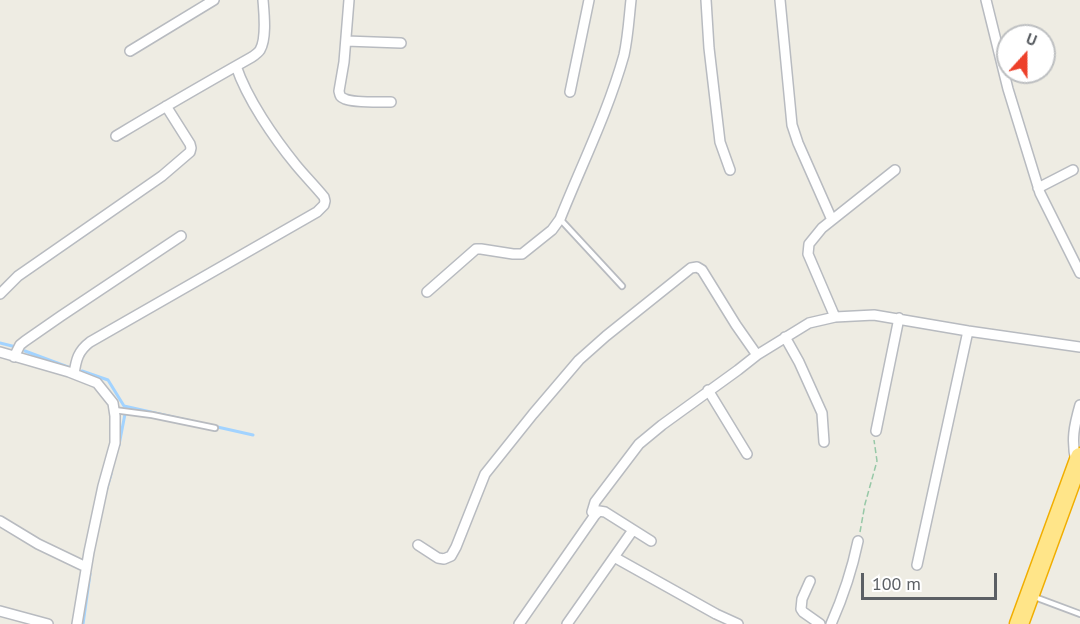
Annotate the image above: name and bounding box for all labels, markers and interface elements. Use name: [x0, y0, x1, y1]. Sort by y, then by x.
north arrow: [996, 24, 1056, 84]
text: U: [1023, 28, 1040, 50]
scale bar: [864, 561, 1000, 599]
text: 100 m: [872, 572, 921, 595]

